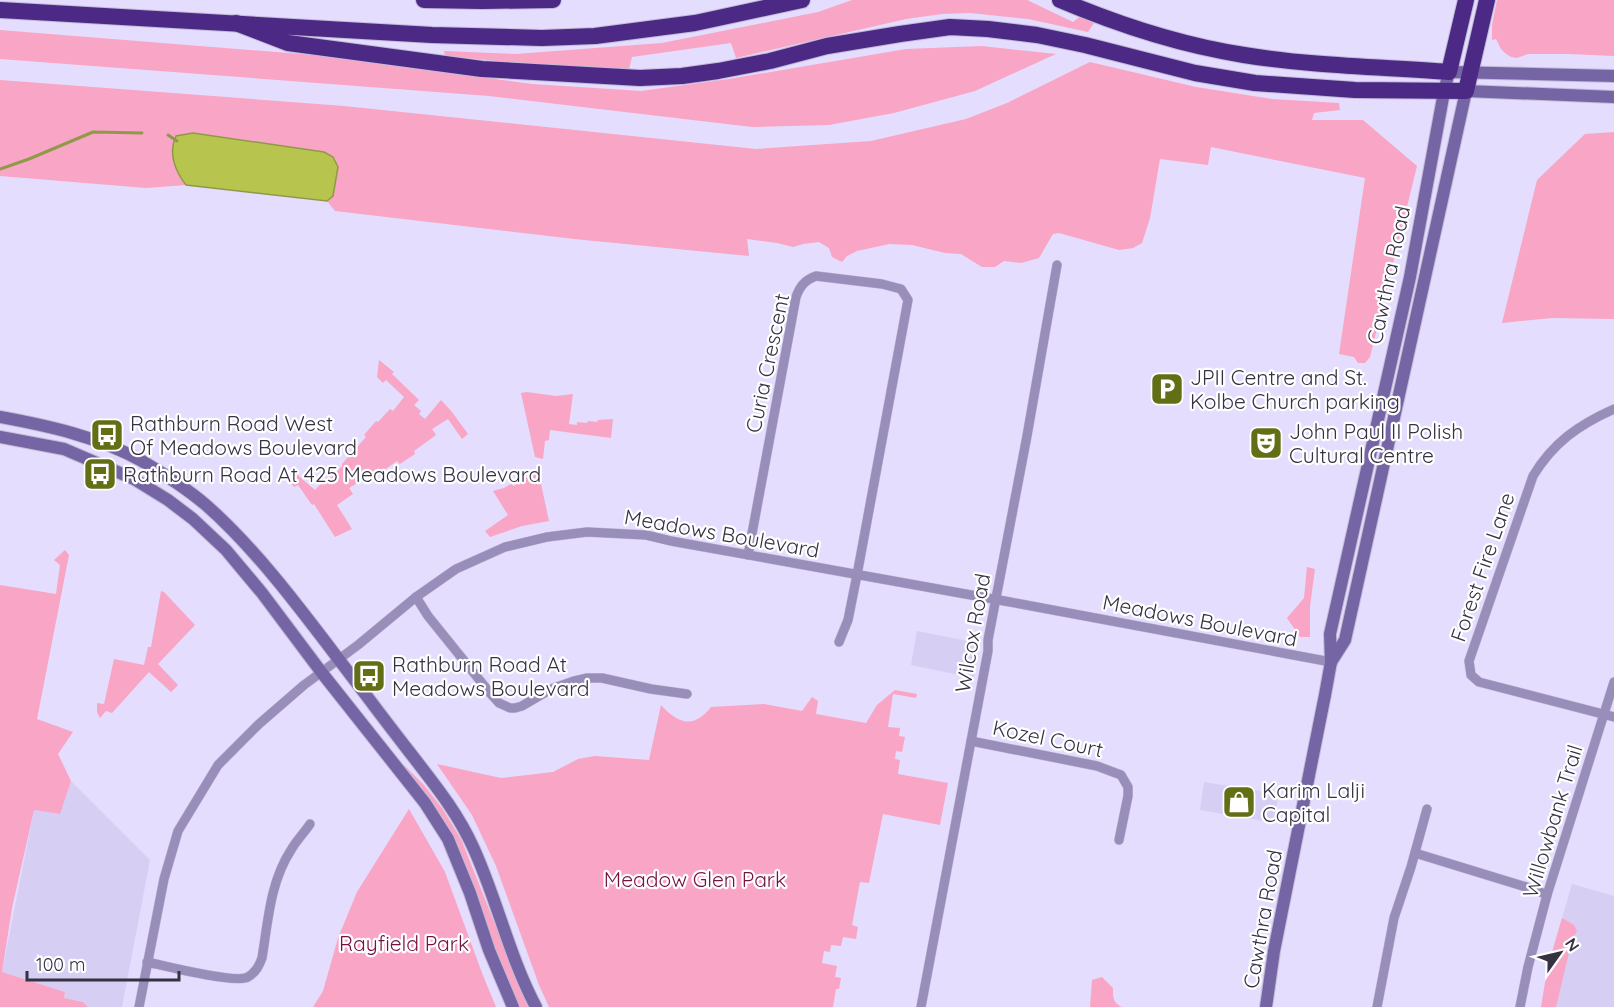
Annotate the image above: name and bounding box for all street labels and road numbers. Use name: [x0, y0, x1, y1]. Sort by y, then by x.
street label: Cawthra Road: [1361, 204, 1415, 346]
street label: Curia Crescent: [740, 291, 794, 435]
street label: Forest Fire Lane: [1444, 489, 1520, 645]
street label: Meadows Boulevard: [622, 503, 822, 563]
street label: Wilcox Road: [949, 571, 995, 695]
street label: Meadows Boulevard: [1101, 588, 1299, 652]
street label: Kozel Court: [990, 714, 1106, 762]
street label: Willowbank Trail: [1516, 741, 1588, 901]
street label: Cawthra Road: [1237, 848, 1287, 990]

